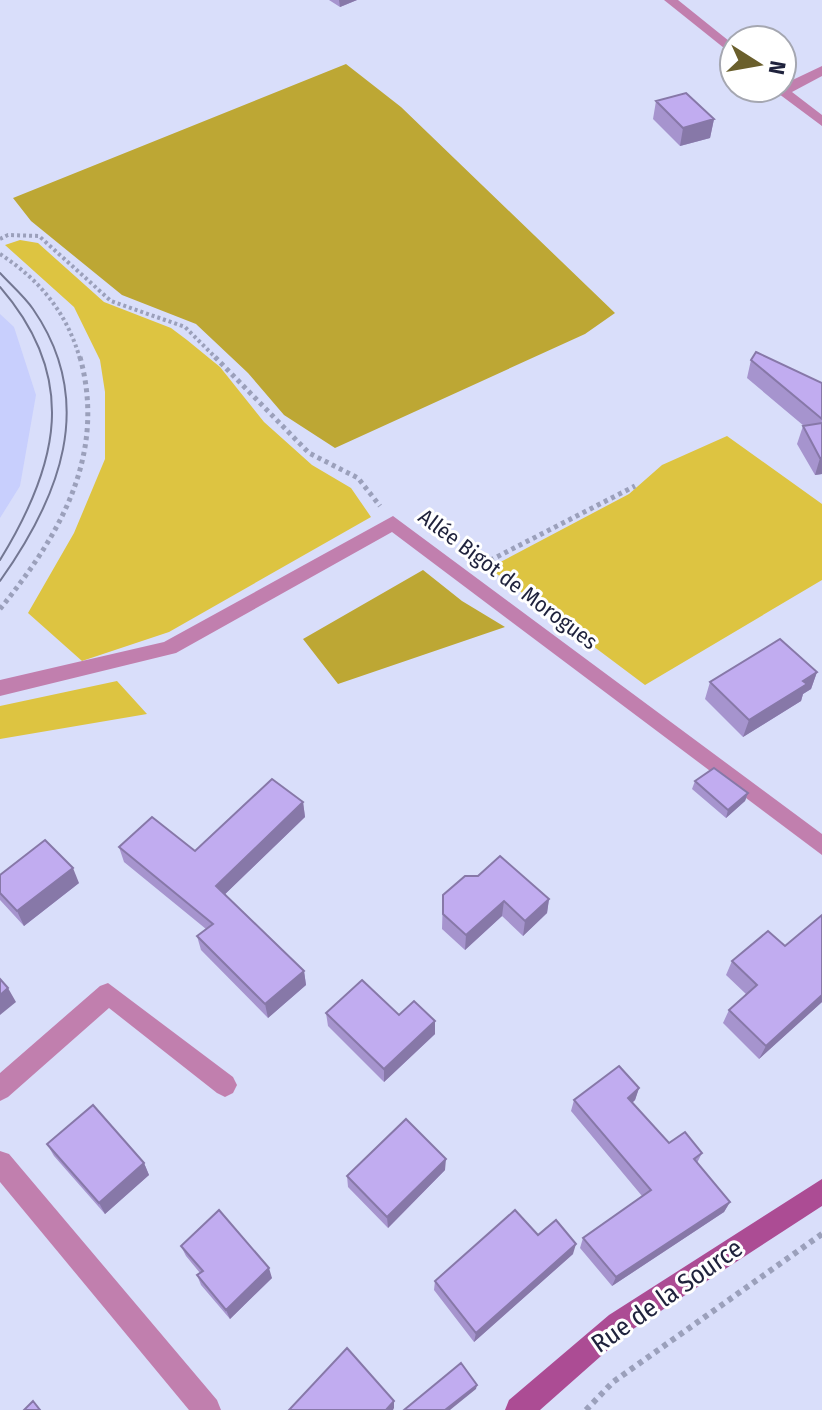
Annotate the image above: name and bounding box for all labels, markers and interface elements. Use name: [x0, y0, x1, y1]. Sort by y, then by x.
north arrow: [718, 24, 798, 104]
text: N: [763, 59, 792, 77]
street label: Allée Bigot de Morogues: [413, 503, 603, 655]
street label: Rue de la Source: [586, 1232, 748, 1360]

